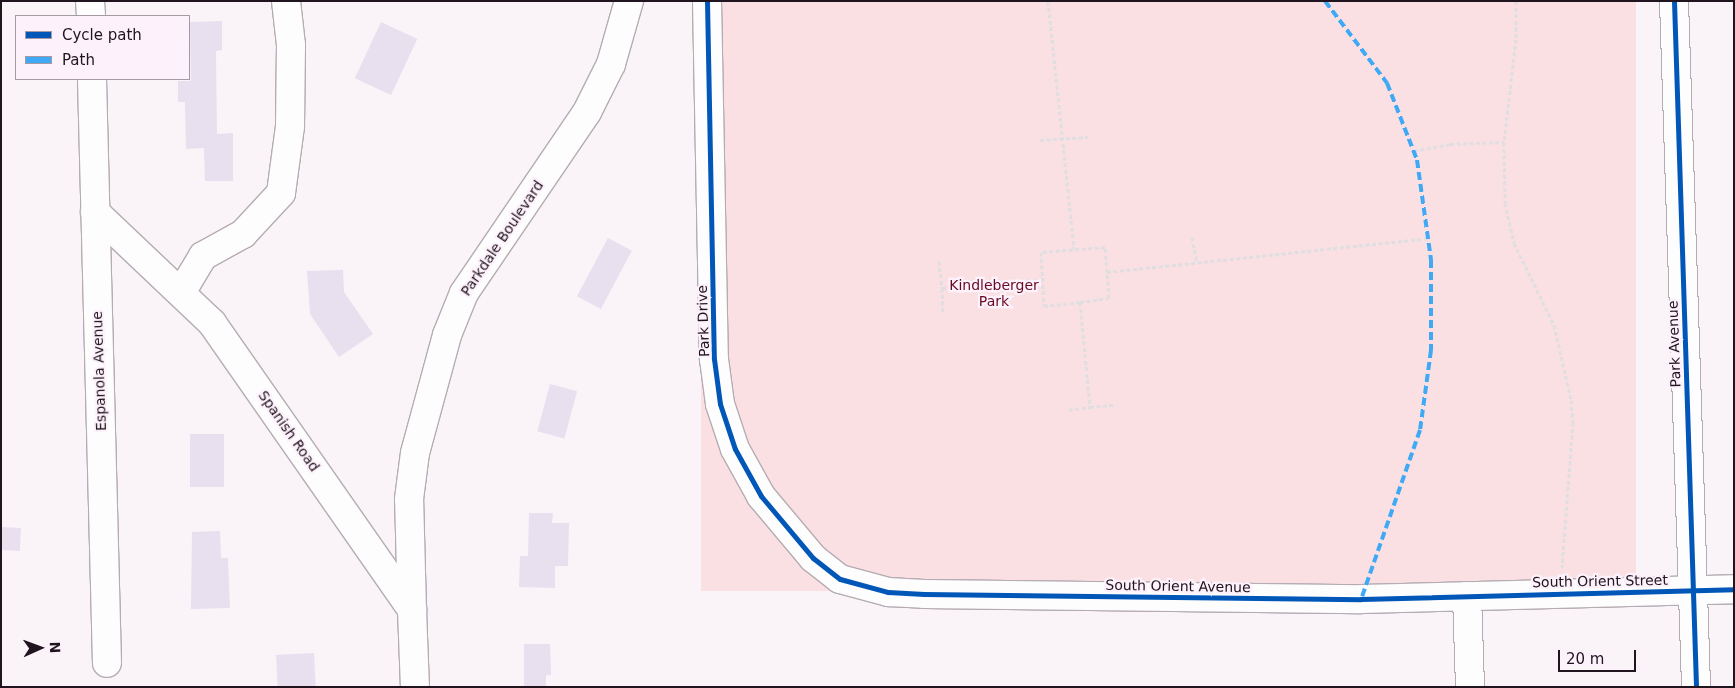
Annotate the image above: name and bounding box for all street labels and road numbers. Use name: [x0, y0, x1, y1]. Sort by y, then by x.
street label: Parkdale Boulevard: [457, 177, 547, 299]
street label: Park Drive: [693, 285, 713, 357]
street label: Park Avenue: [1664, 300, 1684, 388]
street label: Espanola Avenue: [89, 311, 109, 431]
street label: Spanish Road: [255, 387, 323, 475]
street label: South Orient Street: [1532, 571, 1668, 591]
street label: South Orient Avenue: [1105, 576, 1251, 596]

